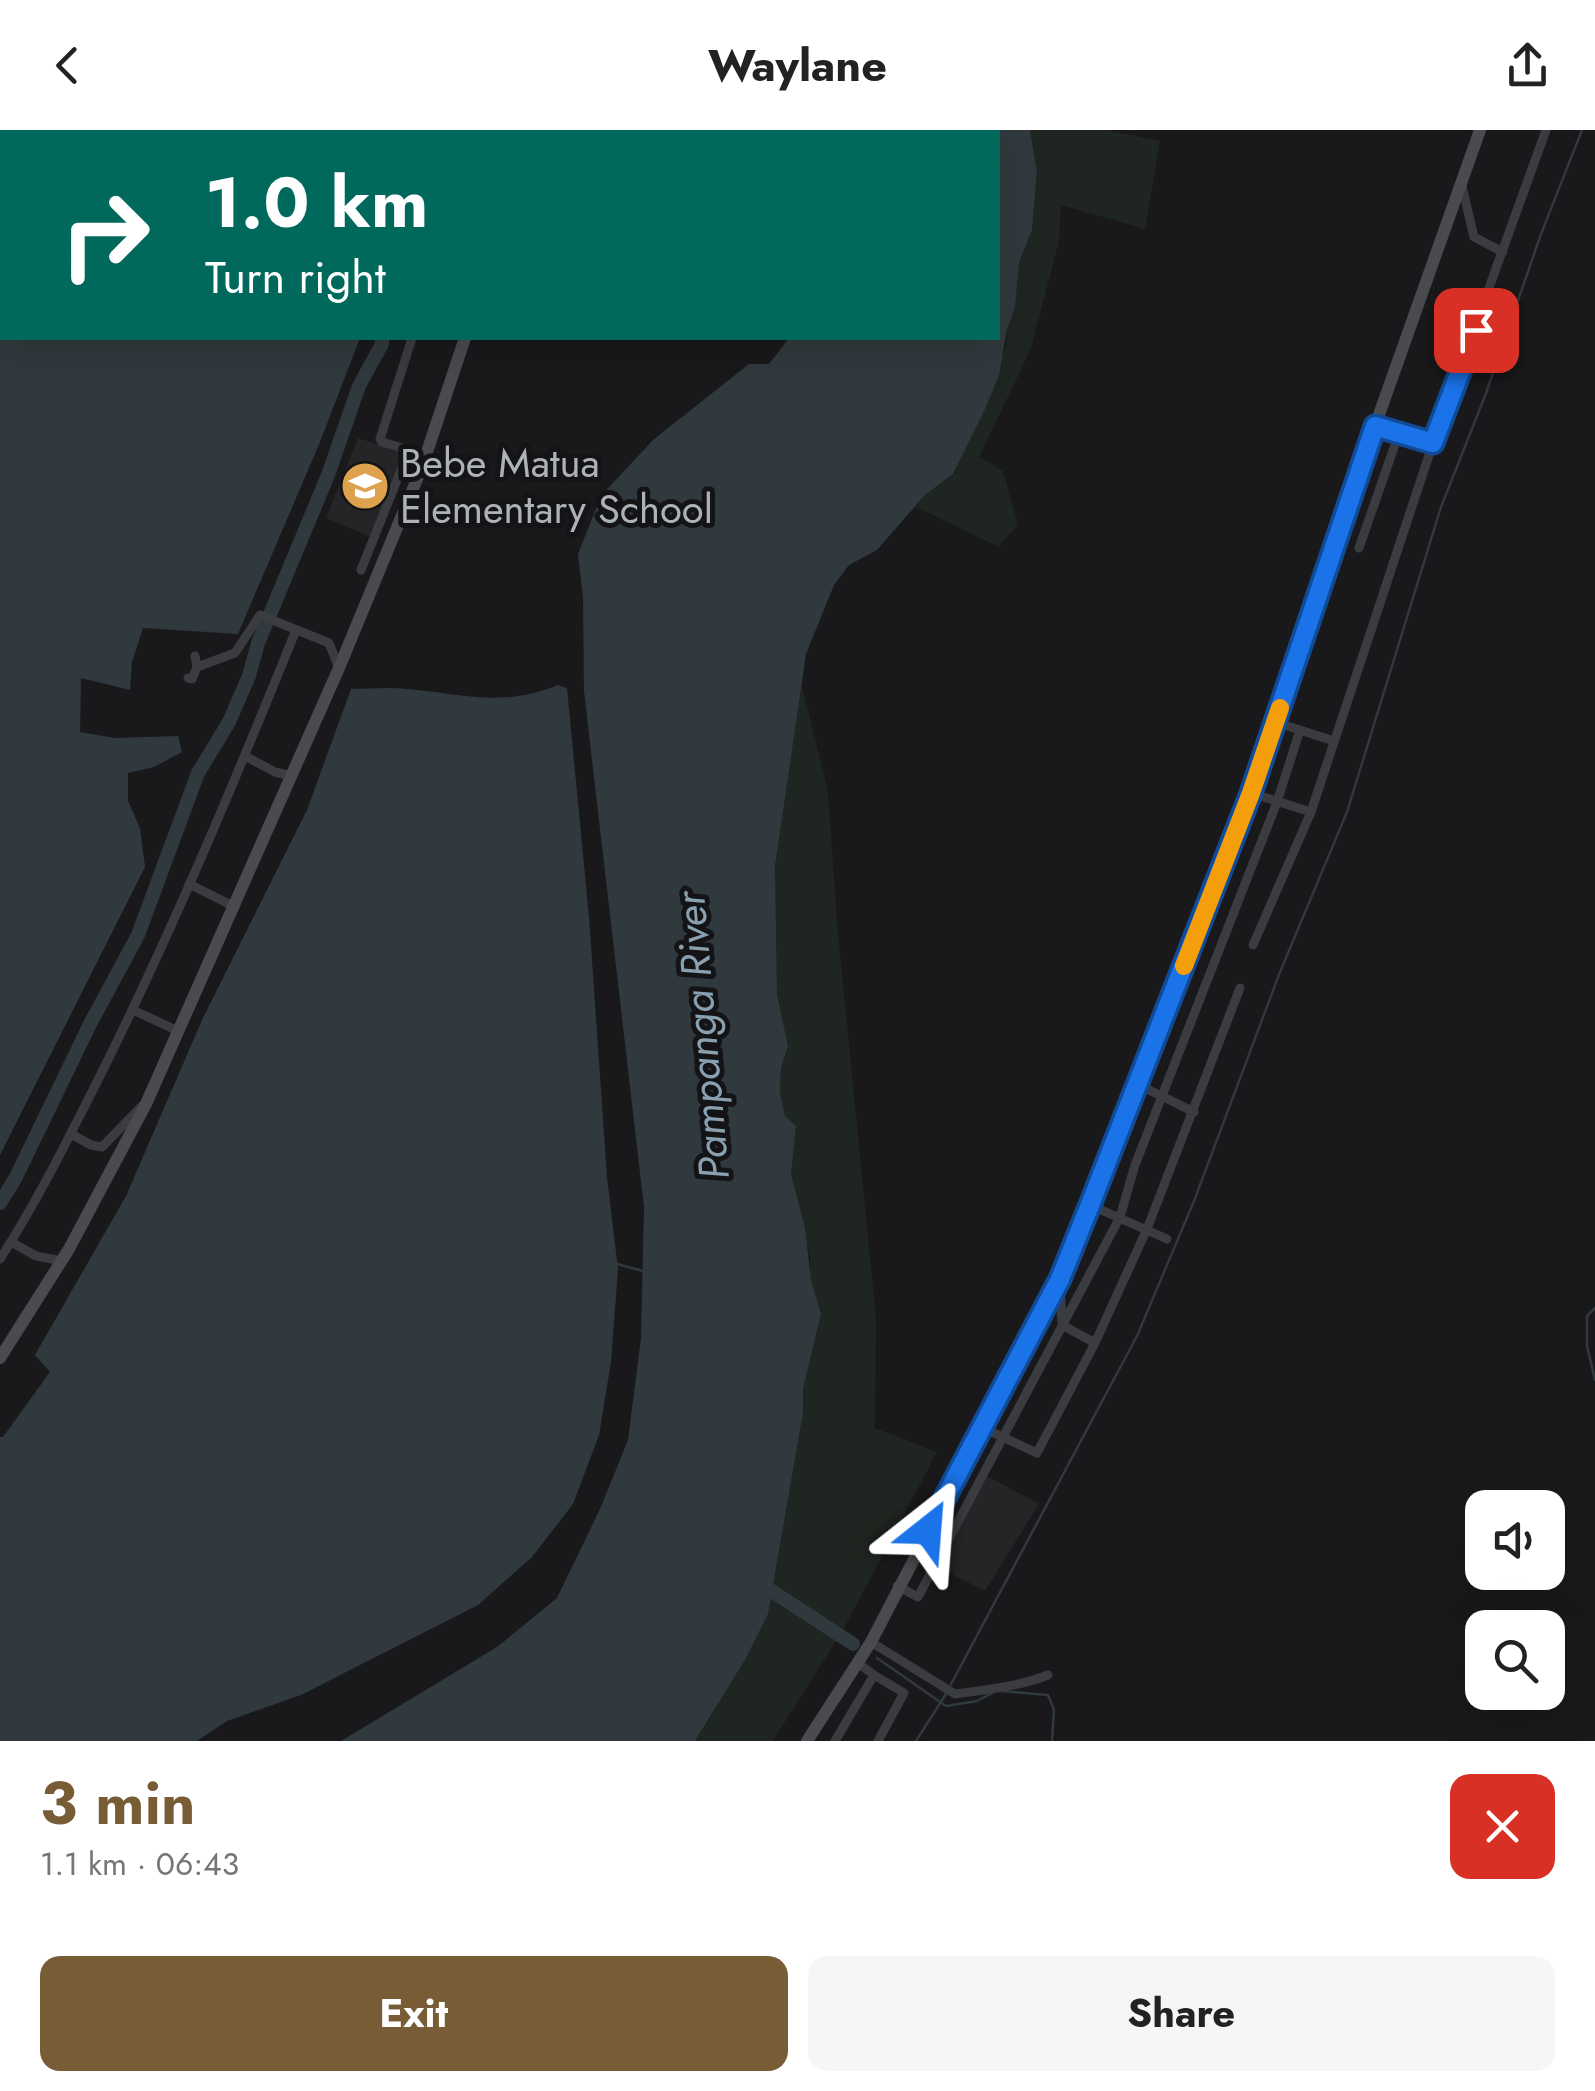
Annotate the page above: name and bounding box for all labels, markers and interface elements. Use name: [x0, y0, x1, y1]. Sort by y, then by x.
text: Waylane: [708, 33, 887, 98]
icon: back: [40, 38, 95, 93]
icon: share: [1500, 38, 1555, 93]
text: 1.0 km: [205, 152, 428, 253]
icon: right: [40, 170, 170, 300]
text: Turn right: [205, 245, 386, 310]
pin: [1434, 288, 1519, 373]
icon: arrive: [1449, 303, 1504, 358]
place label: Bebe Matua Elementary School: [400, 434, 713, 538]
school or university icon: Bebe Matua Elementary School: [339, 460, 391, 512]
water label: Pampanga River: [659, 888, 745, 1182]
position arrow: [876, 1478, 980, 1582]
map controls: [1465, 1490, 1565, 1710]
button: sound: [1465, 1490, 1565, 1590]
button: search: [1465, 1610, 1565, 1710]
text: 3 min: [40, 1760, 196, 1847]
button: close: [1450, 1774, 1555, 1879]
text: 1.1 km · 06:43: [40, 1841, 239, 1887]
button: Exit: [40, 1956, 788, 2071]
button: Share: [808, 1956, 1555, 2071]

